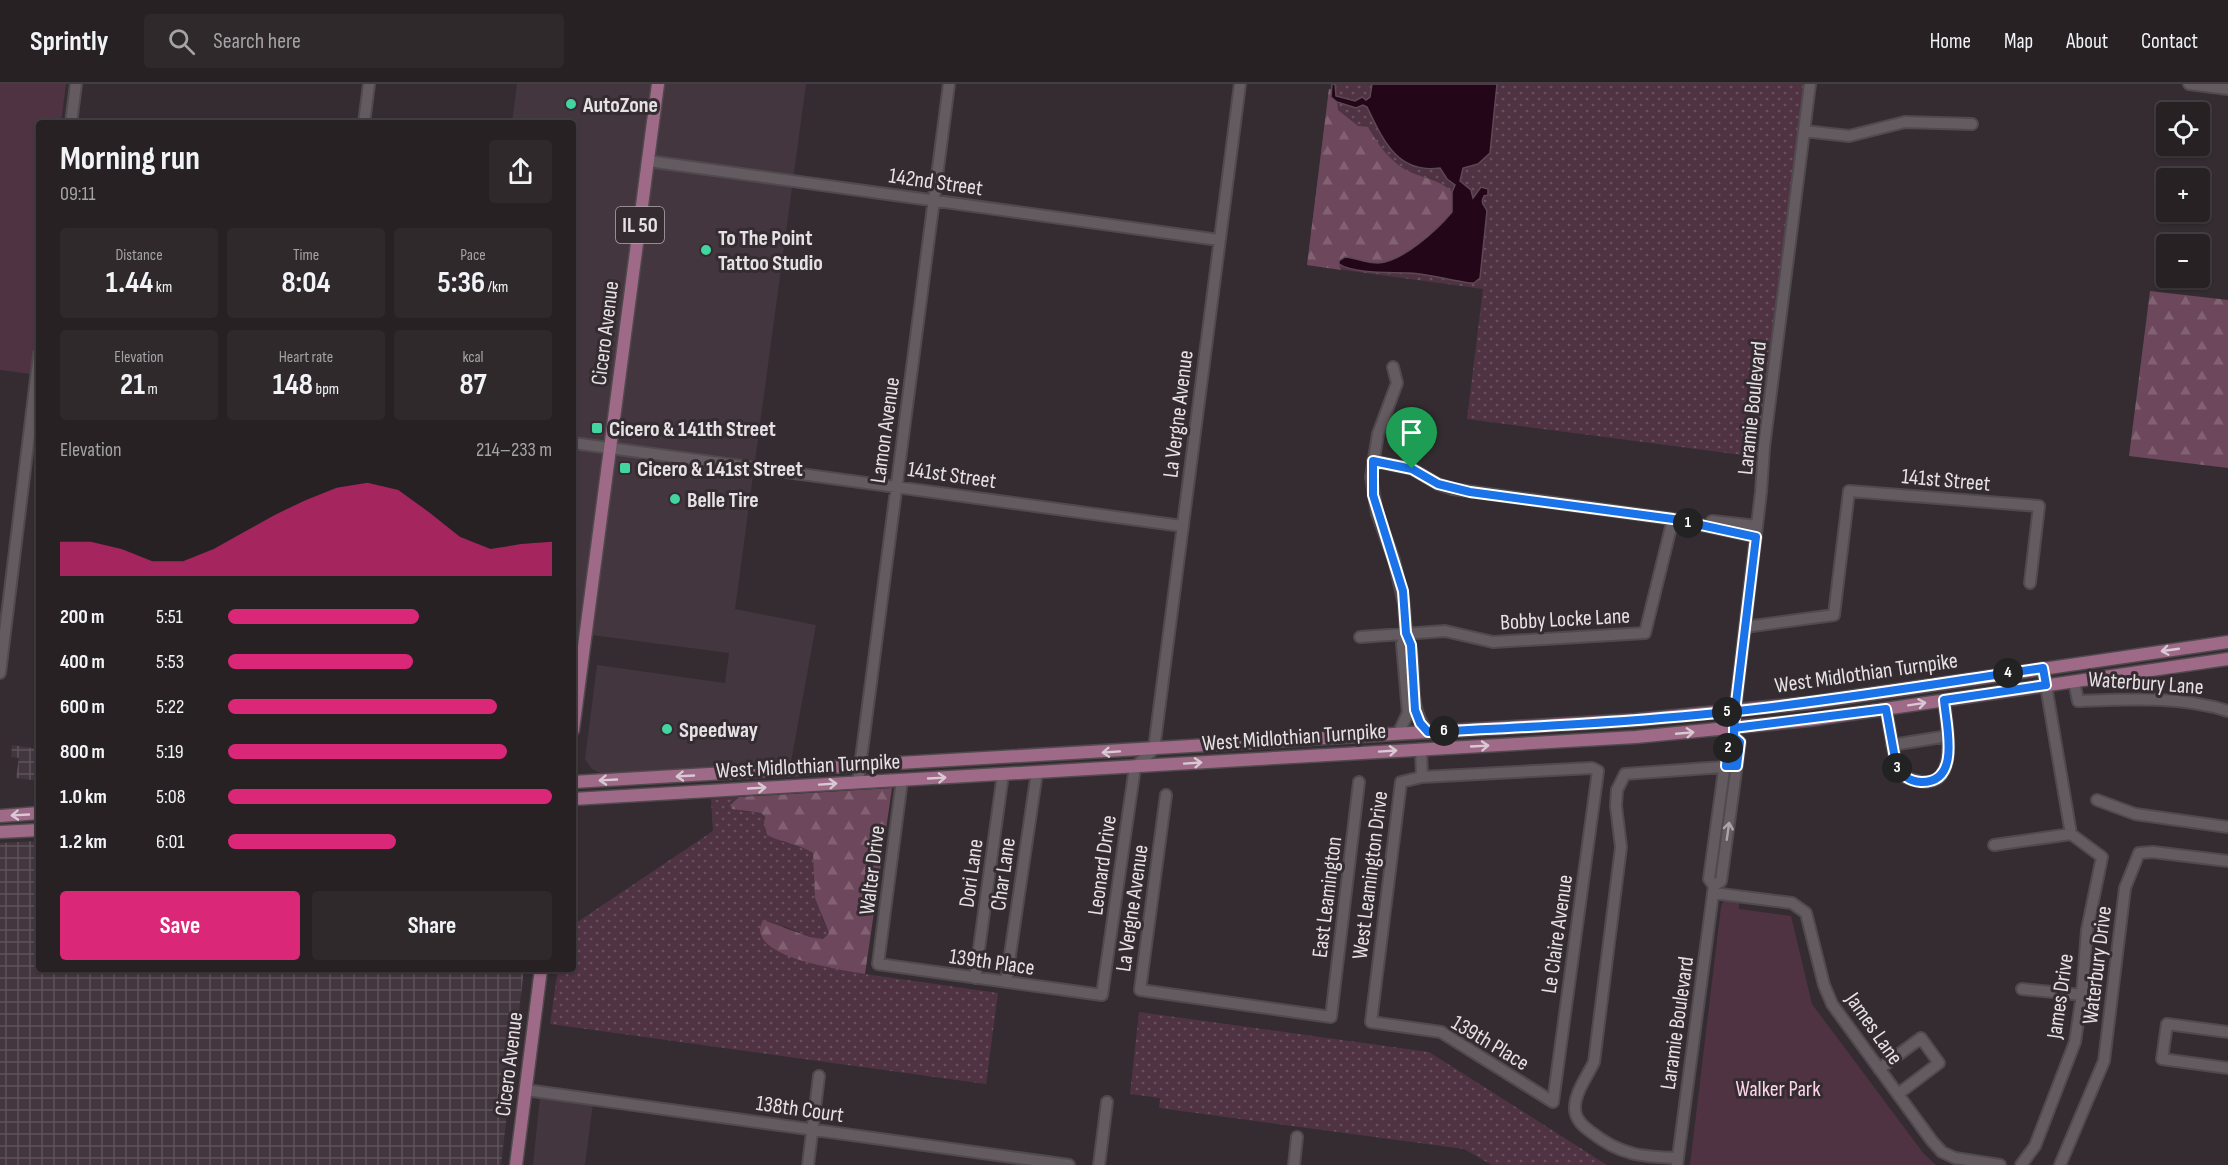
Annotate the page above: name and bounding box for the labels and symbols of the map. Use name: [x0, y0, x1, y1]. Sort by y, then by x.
place label: AutoZone: [582, 92, 658, 119]
marker: AutoZone: [564, 97, 578, 111]
street label: 142nd Street: [887, 163, 985, 202]
road number: IL 50: [616, 207, 664, 243]
place label: To The Point Tattoo Studio: [718, 225, 823, 277]
marker: To The Point Tattoo Studio: [699, 243, 713, 257]
street label: Cicero Avenue: [586, 280, 625, 387]
street label: Laramie Boulevard: [1732, 340, 1773, 476]
street label: La Vergne Avenue: [1157, 349, 1200, 479]
street label: Lamon Avenue: [865, 376, 906, 485]
pin: [1386, 407, 1437, 469]
place label: Cicero & 141th Street: [609, 416, 776, 443]
marker: Cicero & 141th Street: [590, 421, 604, 435]
place label: Cicero & 141st Street: [637, 456, 803, 483]
street label: 141st Street: [906, 456, 998, 495]
marker: Cicero & 141st Street: [618, 461, 632, 475]
street label: 141st Street: [1900, 463, 1992, 498]
place label: Belle Tire: [687, 487, 759, 514]
marker: Belle Tire: [668, 492, 682, 506]
pin: 1: [1673, 508, 1703, 538]
street label: Bobby Locke Lane: [1499, 603, 1631, 636]
one-way arrow: [2161, 645, 2180, 656]
street label: West Midlothian Turnpike: [1773, 647, 1959, 700]
pin: 4: [1993, 658, 2023, 688]
street label: Waterbury Lane: [2087, 666, 2204, 701]
pin: 5: [1712, 697, 1742, 727]
one-way arrow: [1906, 699, 1926, 710]
pin: 6: [1429, 716, 1459, 746]
place label: Speedway: [679, 717, 758, 744]
street label: West Midlothian Turnpike: [1201, 718, 1387, 757]
marker: Speedway: [660, 722, 674, 736]
one-way arrow: [1675, 727, 1695, 738]
pin: 2: [1713, 733, 1743, 763]
one-way arrow: [1469, 741, 1489, 752]
one-way arrow: [1101, 746, 1121, 757]
one-way arrow: [1377, 746, 1397, 757]
street label: West Midlothian Turnpike: [715, 748, 901, 785]
pin: 3: [1882, 753, 1912, 783]
one-way arrow: [1182, 758, 1202, 769]
one-way arrow: [676, 770, 696, 781]
one-way arrow: [927, 773, 947, 784]
one-way arrow: [599, 775, 619, 786]
one-way arrow: [817, 778, 837, 789]
one-way arrow: [747, 783, 767, 794]
street label: West Leamington Drive: [1347, 789, 1394, 961]
one-way arrow: [10, 809, 30, 820]
street label: Leonard Drive: [1082, 813, 1123, 917]
one-way arrow: [1722, 822, 1733, 842]
street label: Walter Drive: [854, 824, 891, 916]
street label: East Leamington: [1307, 835, 1348, 959]
street label: Char Lane: [985, 836, 1022, 912]
street label: Dori Lane: [953, 837, 990, 909]
street label: La Vergne Avenue: [1110, 843, 1155, 974]
street label: Le Claire Avenue: [1536, 873, 1579, 995]
street label: Waterbury Drive: [2077, 904, 2118, 1026]
street label: 139th Place: [947, 943, 1036, 982]
street label: James Drive: [2041, 952, 2080, 1042]
street label: Laramie Boulevard: [1655, 955, 1700, 1092]
street label: James Lane: [1839, 987, 1908, 1070]
street label: 139th Place: [1446, 1010, 1534, 1077]
street label: Cicero Avenue: [490, 1011, 529, 1118]
park label: Walker Park: [1735, 1076, 1821, 1103]
street label: 138th Court: [754, 1090, 846, 1129]

